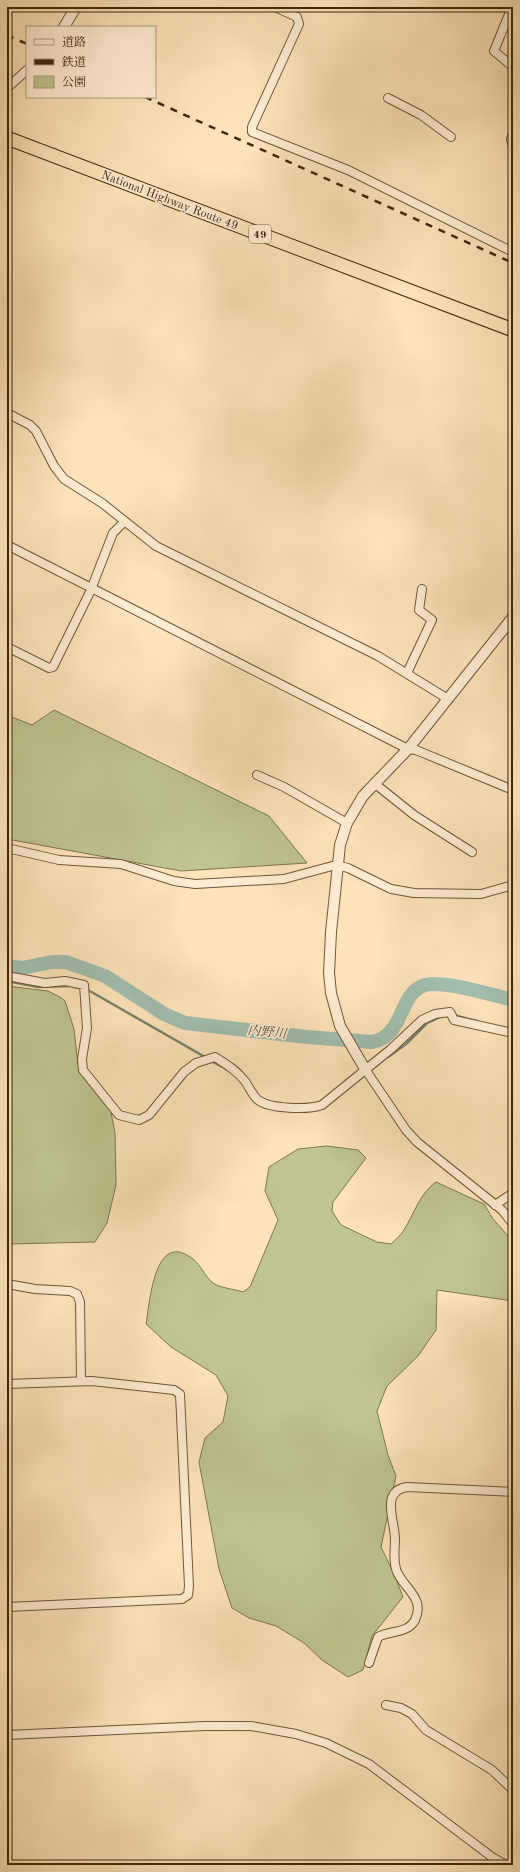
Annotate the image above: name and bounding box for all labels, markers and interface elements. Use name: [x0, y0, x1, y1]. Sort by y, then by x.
legend: [26, 26, 156, 98]
text: 道路: [62, 35, 86, 49]
text: 鉄道: [61, 55, 86, 69]
text: 公園: [62, 76, 86, 89]
street label: National Highway Route 49: [100, 169, 240, 233]
road number: 49: [249, 225, 271, 243]
water label: 内野川: [247, 1023, 289, 1041]

